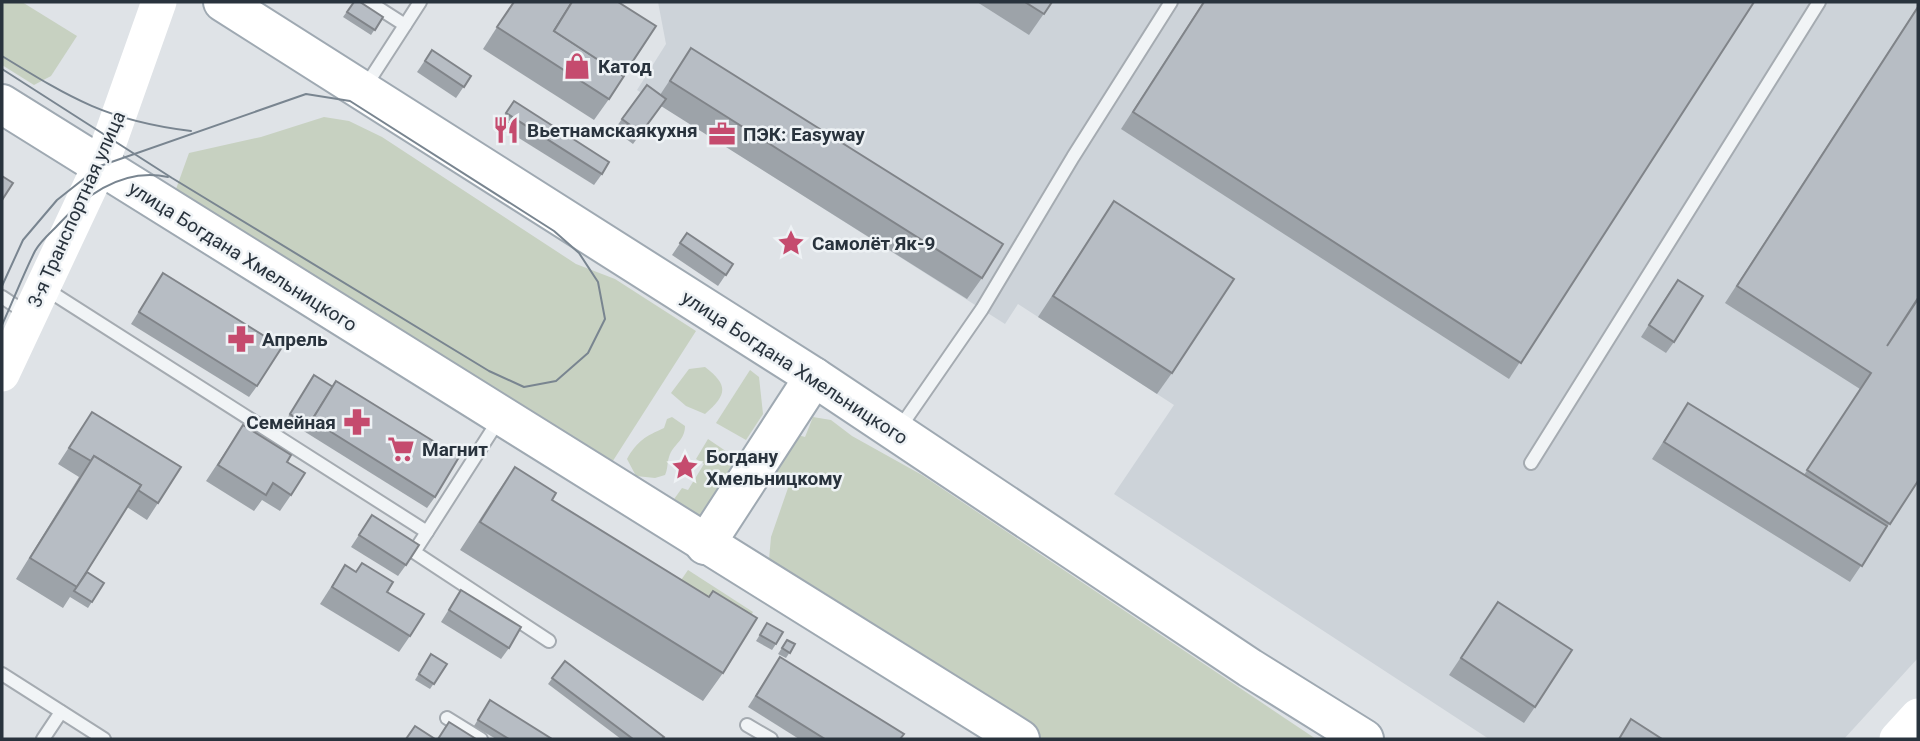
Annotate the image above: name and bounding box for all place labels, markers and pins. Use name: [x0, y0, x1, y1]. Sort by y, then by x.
shop icon: Катод: [562, 51, 592, 81]
place label: Катод: [598, 55, 652, 78]
restaurant icon: Вьетнамскаякухня: [491, 115, 521, 145]
place label: Вьетнамскаякухня: [527, 119, 698, 142]
office icon: ПЭК: Easyway: [707, 119, 737, 149]
place label: ПЭК: Easyway: [743, 123, 865, 146]
place icon: Самолёт Як-9: [776, 228, 806, 258]
place label: Самолёт Як-9: [812, 232, 935, 255]
pharmacy icon: Апрель: [226, 324, 256, 354]
place label: Апрель: [262, 328, 328, 351]
pharmacy icon: Семейная: [342, 407, 372, 437]
place label: Семейная: [246, 411, 336, 434]
supermarket icon: Магнит: [386, 434, 416, 464]
place label: Магнит: [422, 438, 488, 461]
place label: Богдану Хмельницкому: [706, 445, 843, 490]
place icon: Богдану Хмельницкому: [670, 452, 700, 482]

